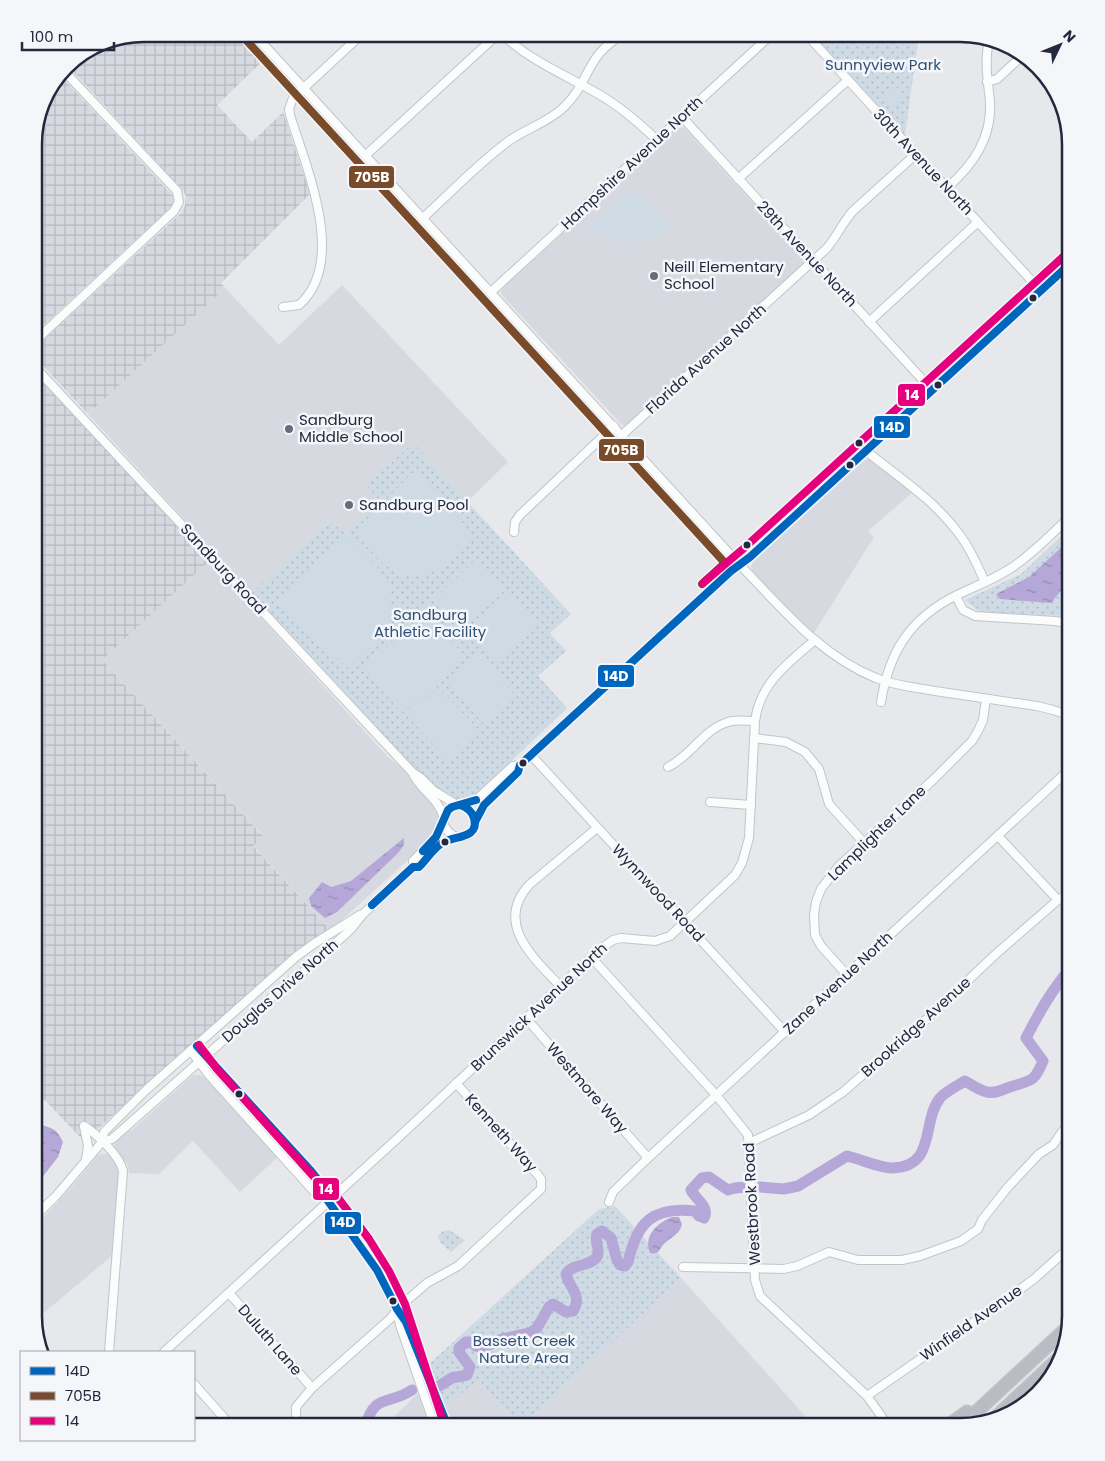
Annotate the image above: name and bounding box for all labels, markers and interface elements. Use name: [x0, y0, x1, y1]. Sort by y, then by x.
scale bar: [22, 20, 115, 52]
north arrow: [1035, 20, 1085, 70]
text: N: [1059, 25, 1080, 47]
text: 100 m: [30, 26, 73, 47]
park label: Sunnyview Park: [825, 54, 941, 75]
street label: Hampshire Avenue North: [556, 91, 707, 234]
street label: 30th Avenue North: [868, 104, 978, 219]
line badge: 705B: [348, 165, 395, 189]
text: 705B: [355, 167, 389, 187]
street label: 29th Avenue North: [753, 196, 862, 311]
place label: Neill Elementary School: [664, 256, 784, 294]
marker: Neill Elementary School: [648, 270, 660, 282]
unlabelled marker: [1028, 293, 1038, 303]
street label: Florida Avenue North: [641, 299, 770, 418]
unlabelled marker: [933, 380, 943, 390]
line badge: 14: [897, 383, 926, 407]
text: 14: [905, 385, 919, 405]
place label: Sandburg Middle School: [299, 409, 403, 447]
line badge: 14D: [873, 415, 911, 439]
text: 14D: [880, 417, 904, 437]
marker: Sandburg Middle School: [283, 423, 295, 435]
line badge: 705B: [598, 438, 645, 462]
unlabelled marker: [854, 438, 864, 448]
text: 705B: [604, 440, 638, 460]
unlabelled marker: [845, 460, 855, 470]
place label: Sandburg Pool: [359, 494, 469, 515]
marker: Sandburg Pool: [343, 499, 355, 511]
street label: Sandburg Road: [176, 519, 271, 619]
unlabelled marker: [742, 540, 752, 550]
park label: Sandburg Athletic Facility: [374, 604, 487, 642]
line badge: 14D: [597, 664, 635, 688]
text: 14D: [604, 666, 628, 686]
unlabelled marker: [518, 758, 528, 768]
street label: Lamplighter Lane: [823, 780, 930, 885]
unlabelled marker: [440, 837, 450, 847]
street label: Wynnwood Road: [607, 839, 709, 946]
street label: Zane Avenue North: [778, 926, 897, 1039]
street label: Douglas Drive North: [217, 934, 342, 1047]
street label: Brunswick Avenue North: [466, 938, 612, 1076]
street label: Brookridge Avenue: [856, 972, 975, 1082]
street label: Westmore Way: [542, 1038, 633, 1138]
unlabelled marker: [234, 1089, 244, 1099]
street label: Kenneth Way: [460, 1089, 543, 1177]
street label: Westbrook Road: [738, 1142, 765, 1266]
line badge: 14: [312, 1177, 340, 1201]
text: 14: [319, 1179, 333, 1199]
line badge: 14D: [324, 1211, 362, 1235]
text: 14D: [331, 1212, 355, 1232]
street label: Winfield Avenue: [916, 1280, 1026, 1366]
unlabelled marker: [388, 1296, 398, 1306]
street label: Duluth Lane: [234, 1300, 307, 1380]
park label: Bassett Creek Nature Area: [473, 1330, 576, 1368]
legend: [20, 1351, 195, 1441]
text: 14D: [65, 1360, 90, 1381]
text: 705B: [65, 1385, 101, 1406]
text: 14: [65, 1410, 79, 1431]

